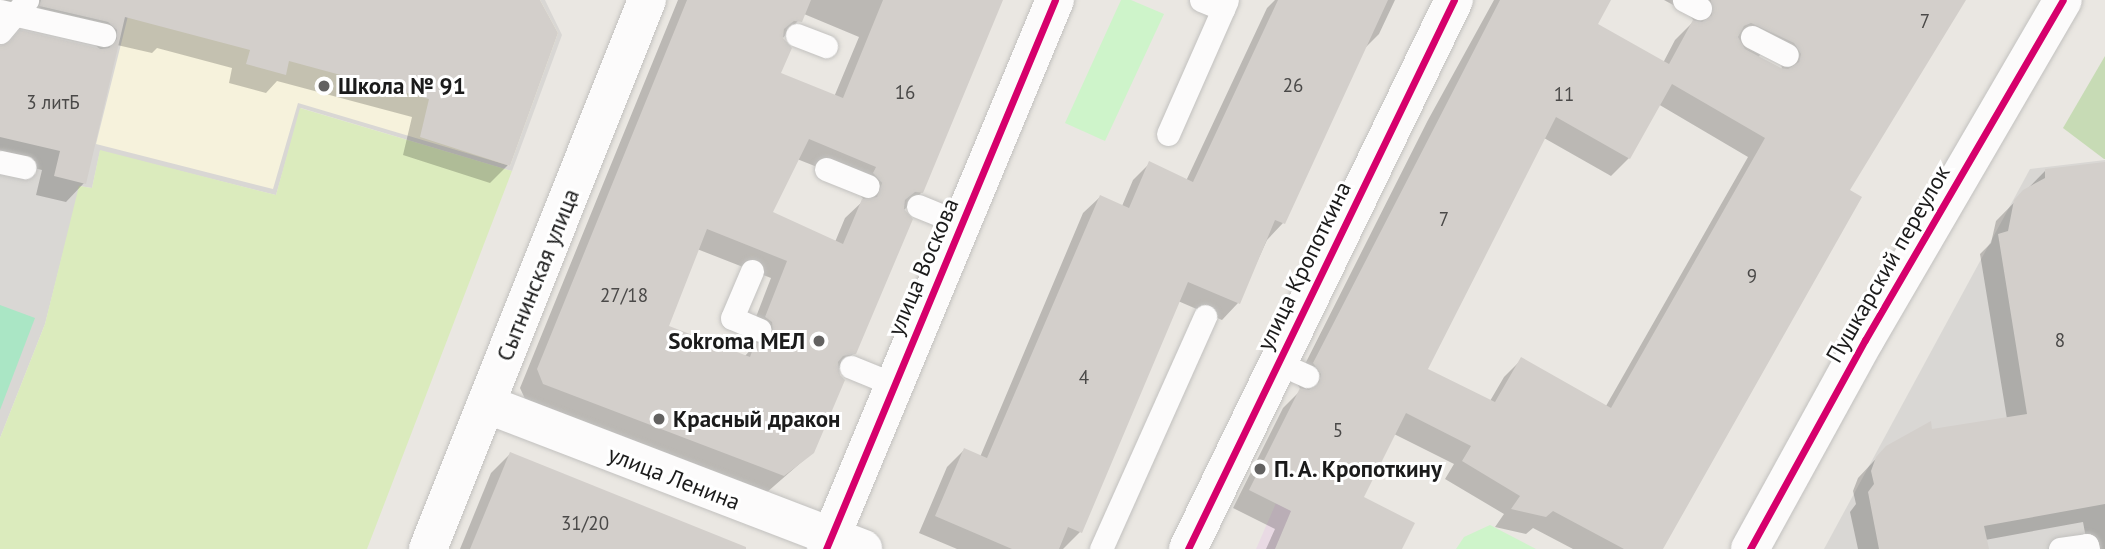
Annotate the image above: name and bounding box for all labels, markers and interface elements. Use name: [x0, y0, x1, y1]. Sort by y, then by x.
house number: 7: [1920, 11, 1930, 33]
place label: Школа № 91: [338, 72, 466, 100]
house number: 26: [1283, 75, 1303, 97]
marker: Школа № 91: [316, 78, 332, 94]
house number: 16: [895, 82, 915, 104]
house number: 11: [1554, 84, 1574, 106]
house number: 3 литБ: [26, 92, 80, 114]
street label: Пушкарский переулок: [1820, 160, 1956, 368]
street label: улица Кропоткина: [1251, 177, 1357, 355]
street label: Сытнинская улица: [491, 185, 585, 365]
street label: улица Воскова: [882, 194, 964, 340]
house number: 7: [1439, 209, 1449, 231]
house number: 9: [1747, 266, 1757, 288]
house number: 27/18: [600, 285, 648, 307]
place label: Sokroma МЕЛ: [668, 327, 805, 355]
house number: 8: [2055, 330, 2065, 352]
marker: Sokroma МЕЛ: [811, 333, 827, 349]
house number: 4: [1079, 367, 1089, 389]
place label: Красный дракон: [673, 405, 840, 433]
marker: Красный дракон: [651, 411, 667, 427]
house number: 5: [1333, 420, 1343, 442]
street label: улица Ленина: [604, 440, 744, 516]
place label: П. А. Кропоткину: [1274, 455, 1446, 483]
marker: П. А. Кропоткину: [1252, 461, 1268, 477]
house number: 31/20: [561, 513, 609, 535]

